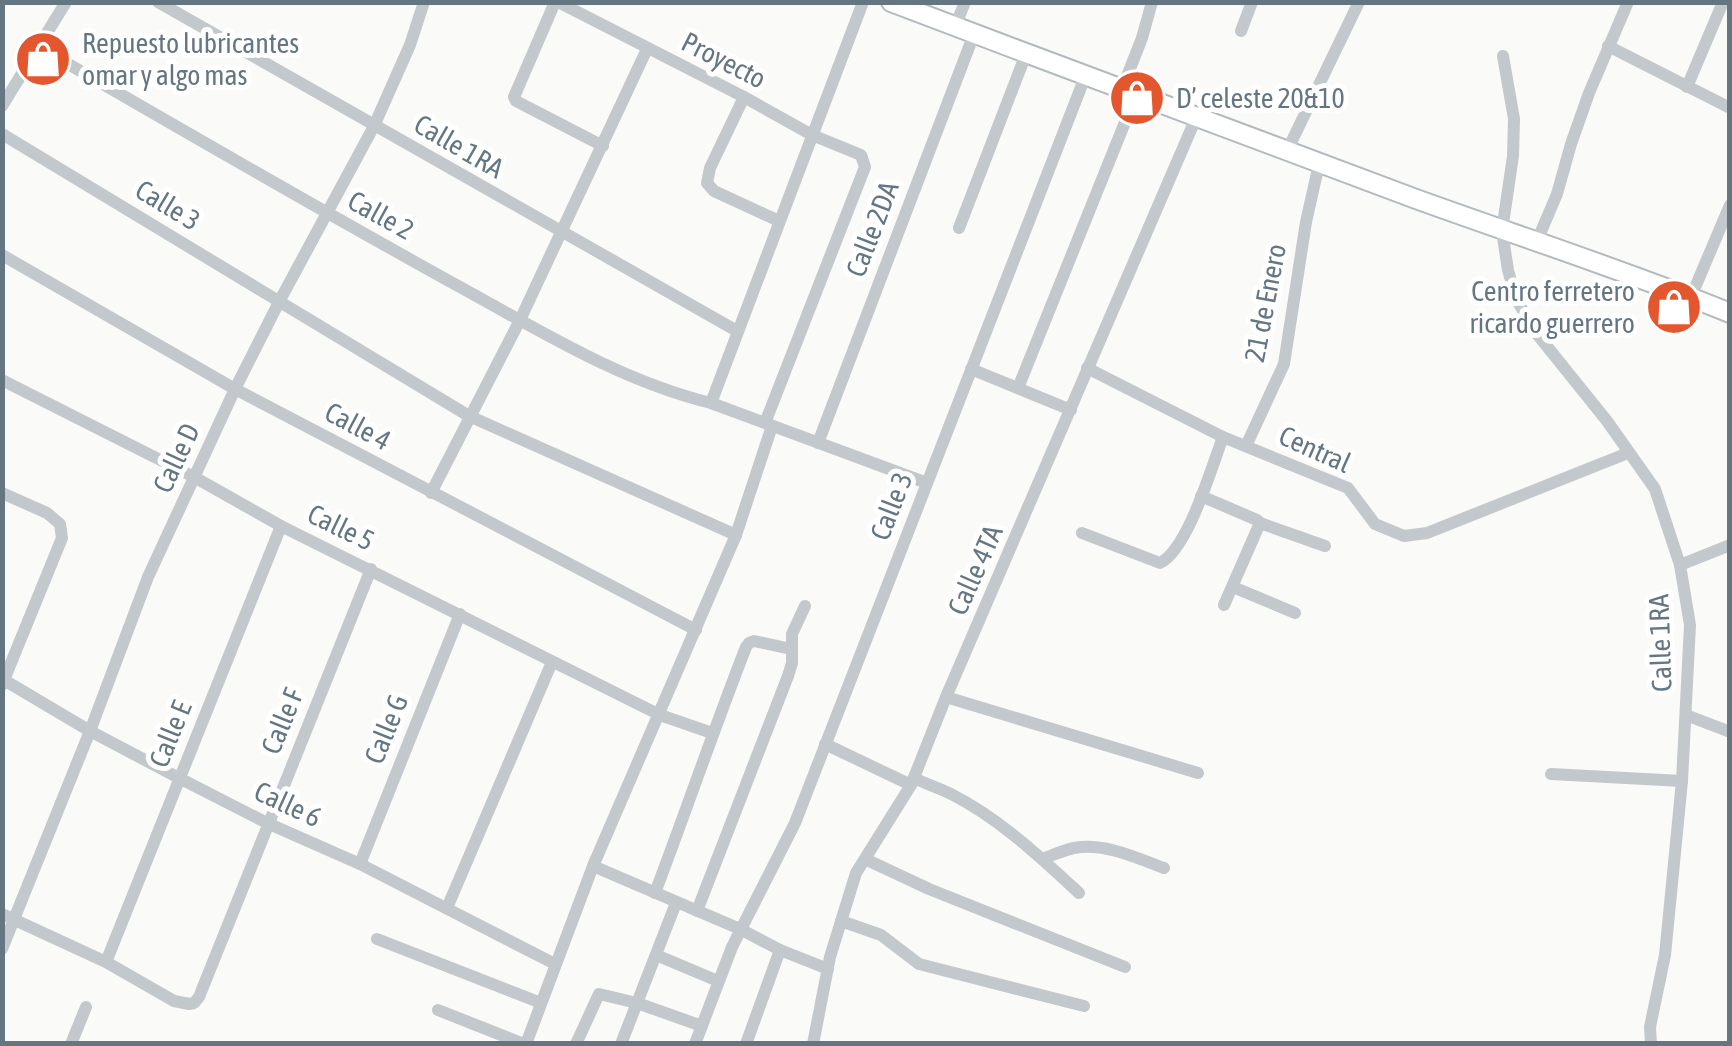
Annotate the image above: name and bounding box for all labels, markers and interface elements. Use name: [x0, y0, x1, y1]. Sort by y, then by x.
street label: Proyecto: [677, 25, 771, 95]
place label: Repuesto lubricantes omar y algo mas: [82, 27, 299, 91]
shop icon: Repuesto lubricantes omar y algo mas: [13, 29, 73, 89]
shop icon: D’ celeste 20&10: [1107, 68, 1167, 128]
place label: D’ celeste 20&10: [1176, 82, 1345, 114]
street label: Calle 1RA: [409, 108, 510, 184]
street label: Calle 3: [130, 173, 206, 237]
street label: Calle 2DA: [839, 177, 905, 281]
street label: Calle 2: [343, 184, 419, 246]
street label: 21 de Enero: [1238, 241, 1292, 365]
place label: Centro ferretero ricardo guerrero: [1469, 275, 1635, 339]
shop icon: Centro ferretero ricardo guerrero: [1644, 277, 1704, 337]
street label: Calle 4: [320, 395, 396, 457]
street label: Calle D: [146, 418, 206, 498]
street label: Central: [1274, 419, 1356, 479]
street label: Calle 3: [864, 468, 918, 544]
street label: Calle 5: [303, 497, 379, 557]
street label: Calle 4TA: [941, 520, 1009, 620]
street label: Calle 1RA: [1642, 593, 1678, 692]
street label: Calle F: [254, 683, 310, 759]
street label: Calle G: [358, 690, 414, 768]
street label: Calle E: [142, 696, 198, 772]
street label: Calle 6: [250, 775, 326, 833]

